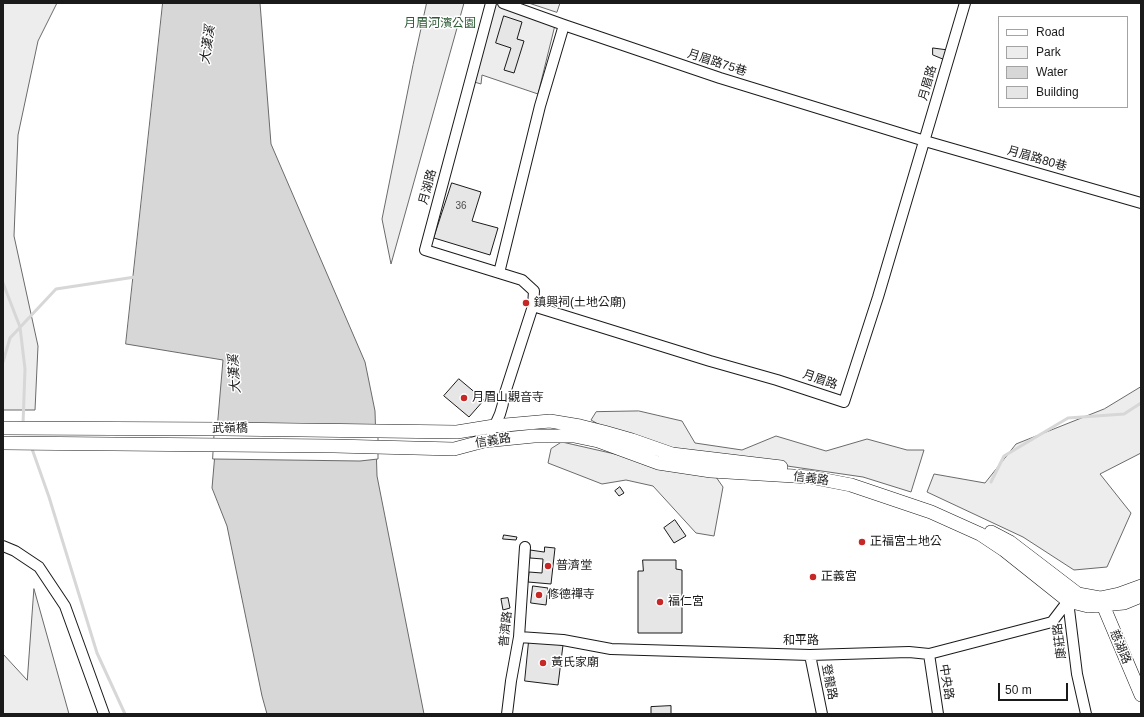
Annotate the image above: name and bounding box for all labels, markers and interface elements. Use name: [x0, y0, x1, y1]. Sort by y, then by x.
legend: [998, 16, 1128, 108]
park label: 月眉河濱公園: [404, 17, 476, 31]
water label: 大漢溪: [198, 25, 218, 65]
text: Road: [1036, 25, 1065, 39]
text: Park: [1036, 45, 1061, 59]
street label: 月眉路75巷: [686, 47, 748, 79]
street label: 月眉路: [916, 64, 940, 102]
text: Water: [1036, 65, 1068, 79]
text: Building: [1036, 85, 1079, 99]
street label: 月眉路80巷: [1006, 144, 1068, 174]
street label: 月湖路: [416, 168, 440, 206]
house number: 36: [455, 200, 467, 212]
place label: 鎮興祠(土地公廟): [534, 296, 626, 310]
marker: 鎮興祠(土地公廟): [521, 298, 531, 308]
water label: 大漢溪: [226, 354, 244, 394]
street label: 月眉路: [801, 367, 839, 393]
place label: 月眉山觀音寺: [472, 391, 544, 405]
marker: 月眉山觀音寺: [459, 393, 469, 403]
street label: 武嶺橋: [212, 422, 248, 436]
street label: 信義路: [474, 431, 512, 451]
street label: 信義路: [792, 470, 830, 488]
place label: 正福宮土地公: [870, 535, 942, 549]
marker: 正福宮土地公: [857, 537, 867, 547]
place label: 普濟堂: [556, 559, 592, 573]
marker: 普濟堂: [543, 561, 553, 571]
place label: 正義宮: [821, 570, 857, 584]
marker: 正義宮: [808, 572, 818, 582]
place label: 修德禪寺: [547, 588, 595, 602]
marker: 修德禪寺: [534, 590, 544, 600]
place label: 福仁宮: [668, 595, 704, 609]
marker: 福仁宮: [655, 597, 665, 607]
street label: 普濟路: [497, 610, 515, 648]
street label: 康莊路: [1051, 622, 1069, 660]
street label: 慈湖路: [1106, 628, 1134, 666]
street label: 和平路: [783, 634, 819, 648]
place label: 黃氏家廟: [551, 656, 599, 670]
marker: 黃氏家廟: [538, 658, 548, 668]
street label: 登龍路: [818, 663, 840, 701]
street label: 中央路: [936, 663, 956, 701]
scale bar: [1000, 675, 1070, 701]
text: 50 m: [1005, 683, 1032, 697]

